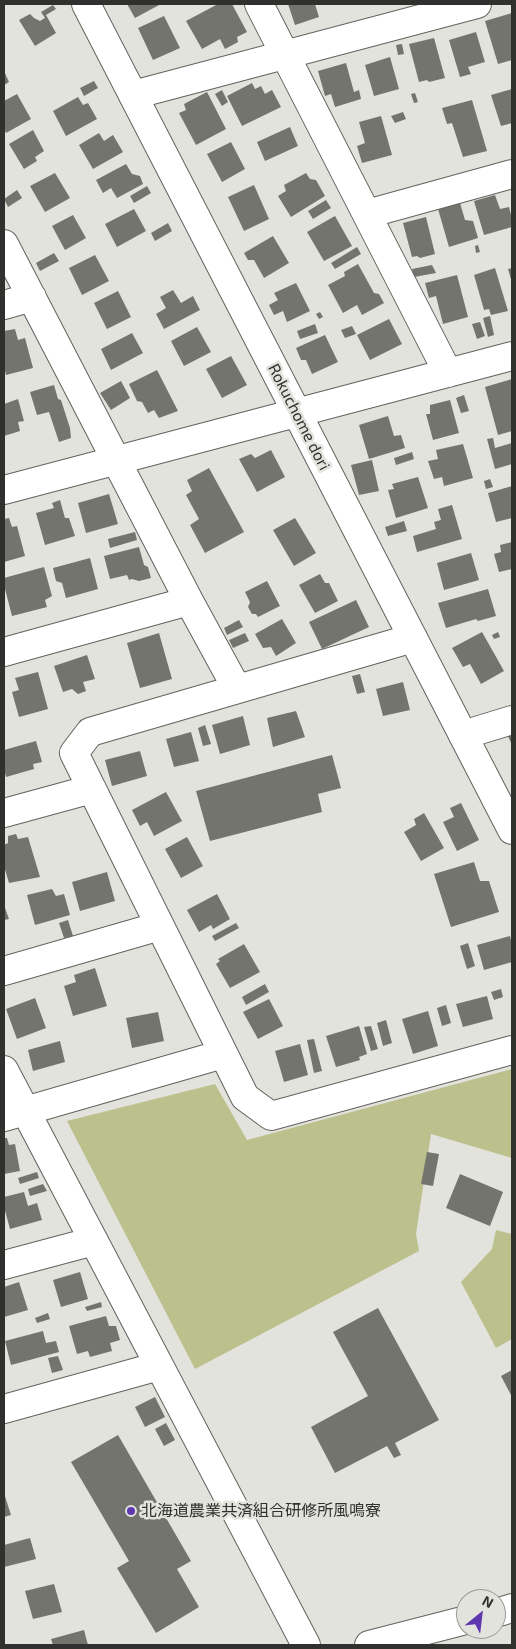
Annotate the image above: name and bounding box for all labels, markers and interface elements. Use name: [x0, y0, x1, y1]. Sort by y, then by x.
street label: Rokuchome dori: [264, 360, 334, 474]
place label: 北海道農業共済組合研修所風鳴寮: [141, 1501, 381, 1521]
marker: 北海道農業共済組合研修所風鳴寮: [125, 1505, 137, 1517]
north arrow: [456, 1589, 506, 1639]
text: N: [479, 1591, 497, 1611]

